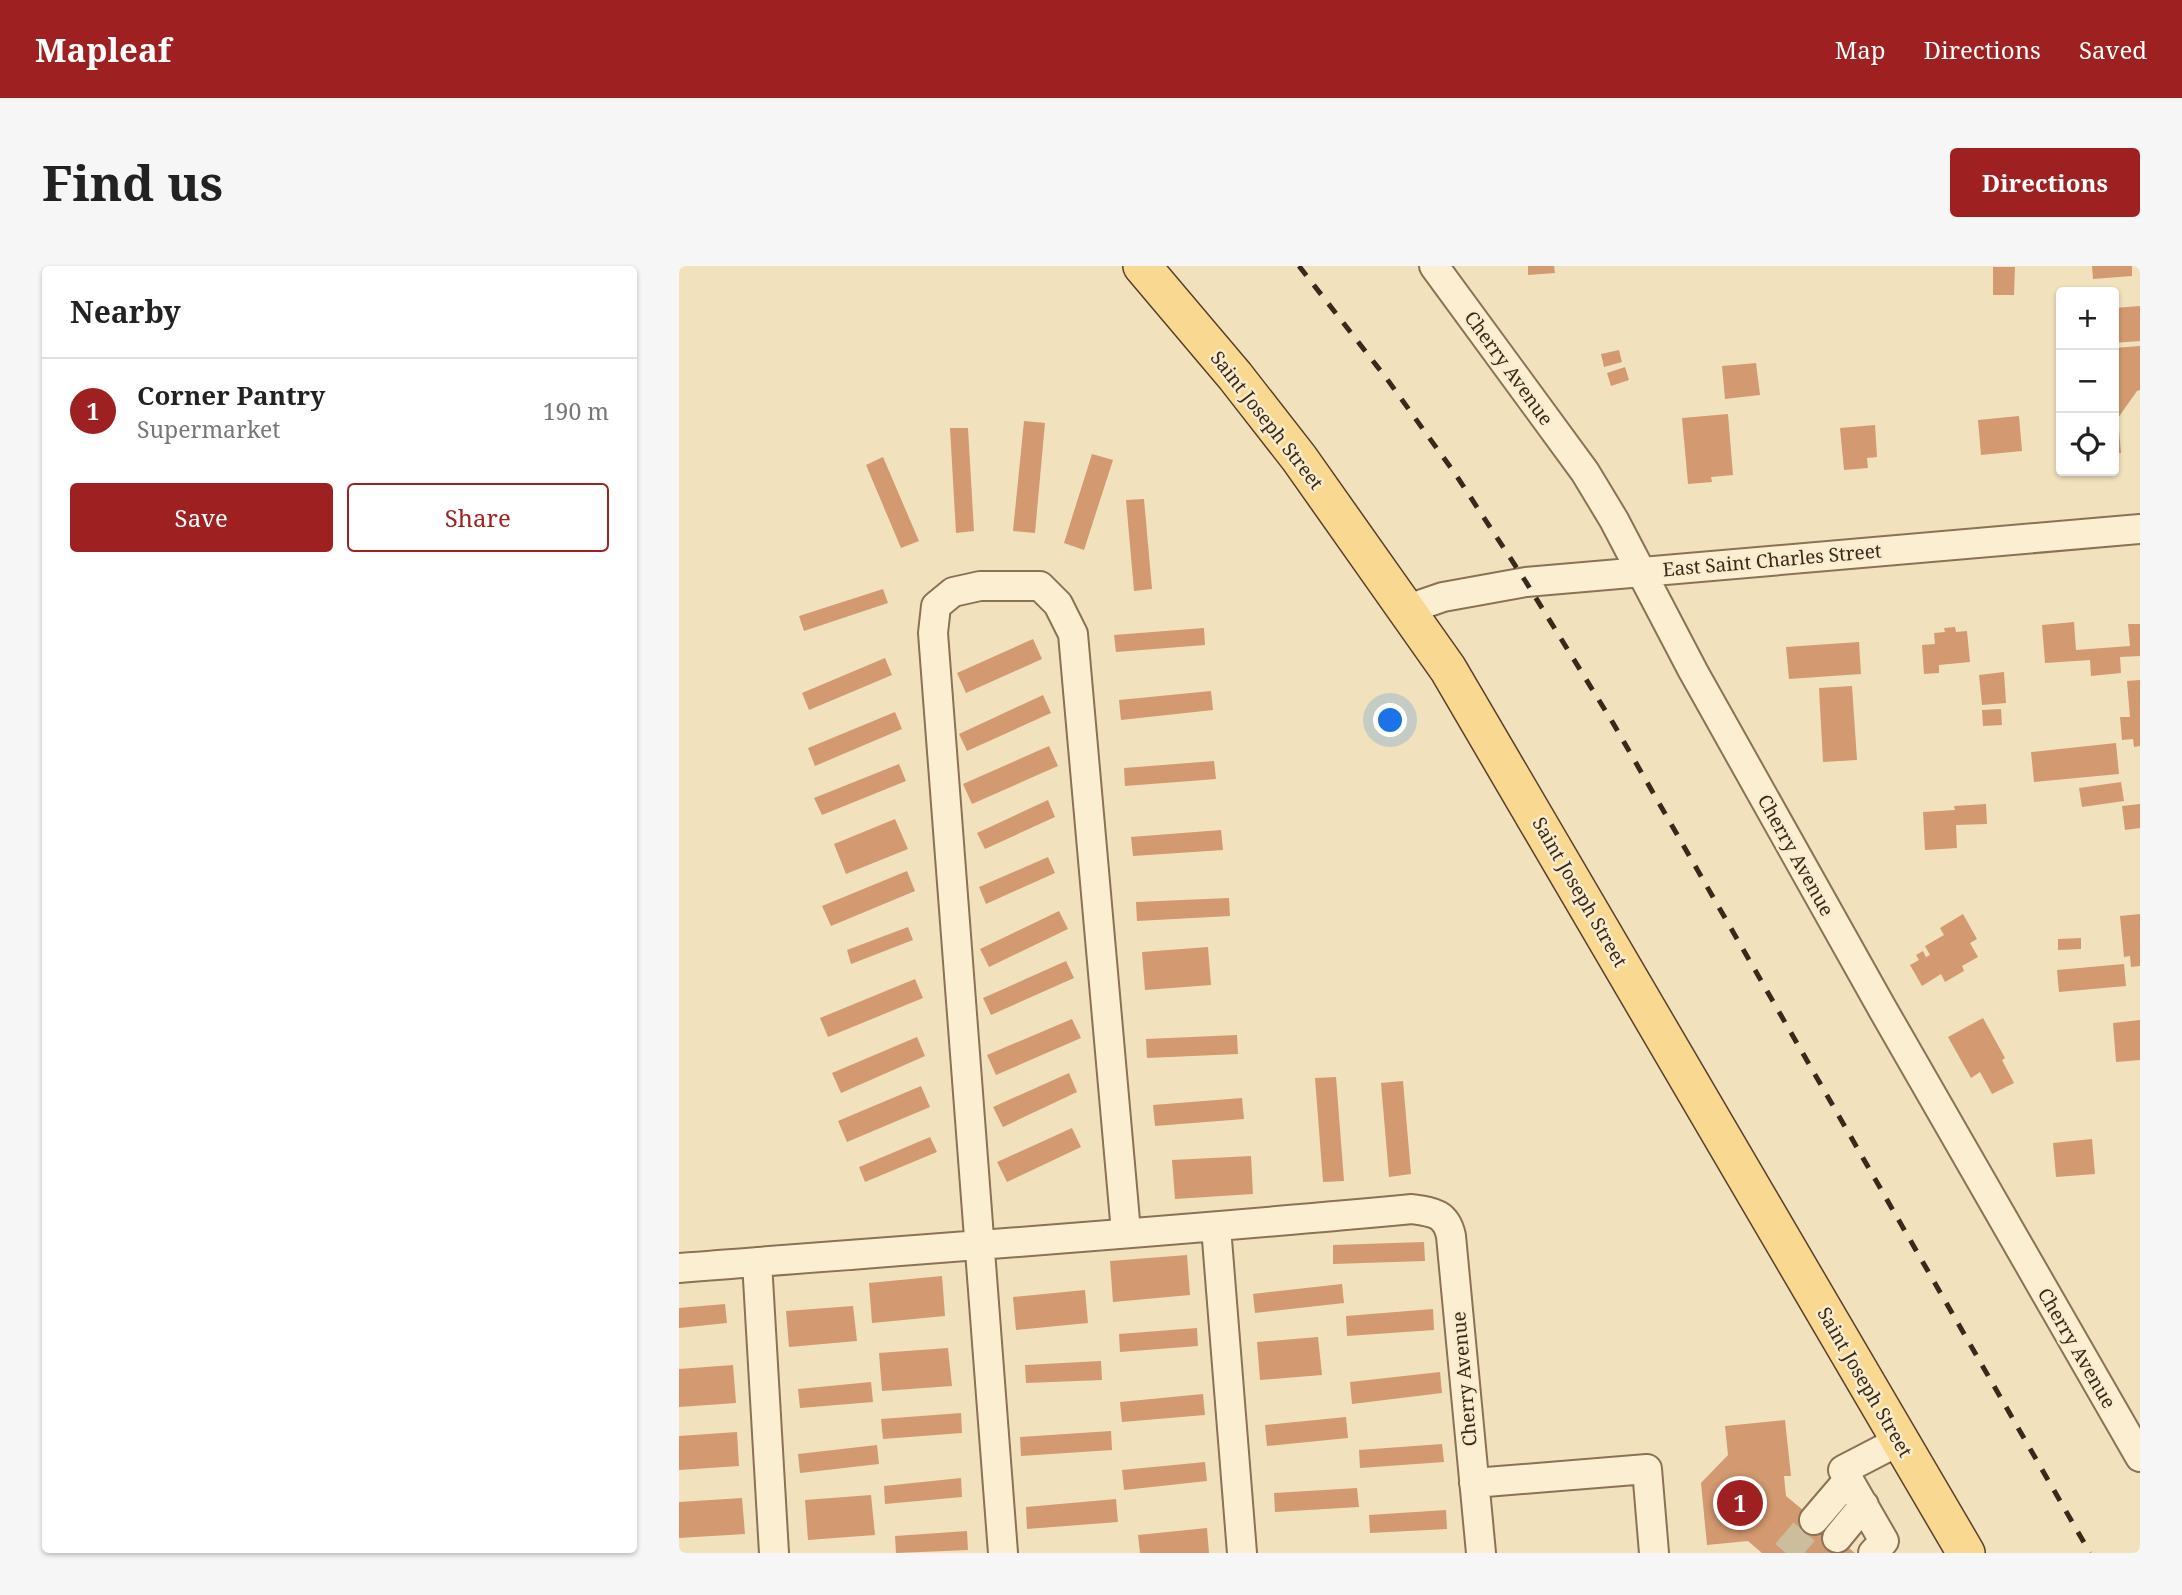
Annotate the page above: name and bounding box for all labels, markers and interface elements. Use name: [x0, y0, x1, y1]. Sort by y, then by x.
text: Mapleaf: [35, 27, 171, 72]
text: Map: [1835, 33, 1886, 66]
text: Directions: [1924, 33, 2041, 66]
text: Saved: [2079, 33, 2147, 66]
button: Directions: [1950, 148, 2140, 217]
text: Find us: [42, 149, 223, 215]
map controls: [2056, 287, 2119, 476]
button: +: [2056, 287, 2119, 350]
text: Nearby: [70, 291, 181, 332]
street label: Cherry Avenue: [1459, 306, 1559, 430]
street label: Saint Joseph Street: [1205, 345, 1330, 495]
button: −: [2056, 350, 2119, 413]
text: Corner Pantry: [137, 377, 325, 413]
text: 1: [87, 395, 100, 427]
text: 190 m: [543, 395, 609, 427]
text: Supermarket: [137, 413, 280, 445]
button: locate: [2056, 413, 2119, 476]
button: Save: [70, 483, 333, 552]
button: Share: [347, 483, 609, 552]
street label: East Saint Charles Street: [1661, 537, 1883, 583]
your location: [1373, 703, 1407, 737]
street label: Cherry Avenue: [1752, 789, 1840, 921]
street label: Saint Joseph Street: [1526, 812, 1634, 972]
street label: Cherry Avenue: [2032, 1283, 2122, 1413]
street label: Saint Joseph Street: [1811, 1302, 1919, 1462]
street label: Cherry Avenue: [1445, 1310, 1483, 1448]
pin: 1: [1717, 1477, 1763, 1529]

